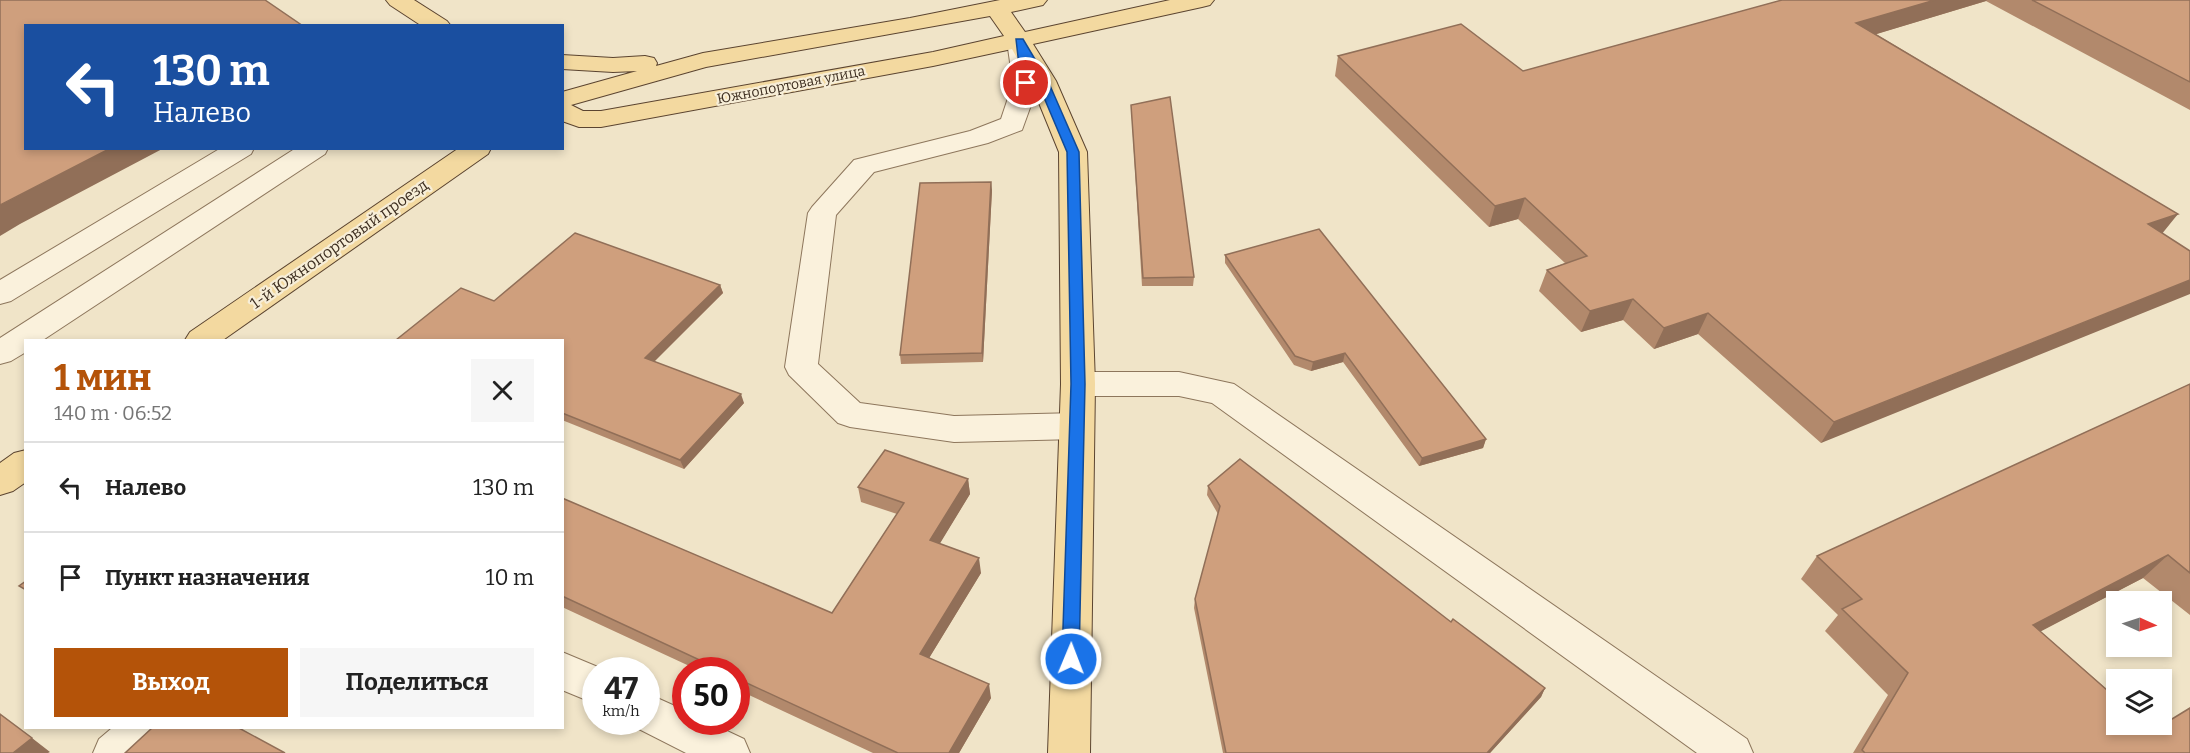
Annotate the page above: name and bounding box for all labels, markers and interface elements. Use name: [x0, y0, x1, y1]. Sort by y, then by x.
text: 130 m: [153, 46, 270, 96]
icon: left: [54, 48, 132, 126]
pin: [1000, 57, 1051, 108]
street label: Южнопортовая улица: [716, 62, 867, 108]
icon: arrive: [1009, 66, 1042, 99]
text: Налево: [153, 97, 251, 129]
street label: 1-й Южнопортовый проезд: [246, 175, 432, 313]
text: 1 мин: [54, 356, 152, 400]
button: close: [471, 359, 534, 422]
text: 140 m · 06:52: [54, 401, 172, 425]
icon: left: [54, 471, 87, 504]
text: Налево: [105, 474, 186, 501]
text: 130 m: [473, 474, 534, 501]
icon: arrive: [54, 561, 87, 594]
text: Пункт назначения: [105, 564, 310, 591]
text: 10 m: [486, 564, 534, 591]
north arrow: [2106, 591, 2172, 657]
map controls: [2106, 591, 2172, 735]
position arrow: [1039, 627, 1103, 691]
button: Выход: [54, 648, 288, 717]
button: Поделиться: [300, 648, 534, 717]
speed limit sign: 50: [672, 657, 750, 735]
button: layers: [2106, 669, 2172, 735]
text: 47: [604, 671, 638, 707]
text: km/h: [602, 702, 640, 720]

